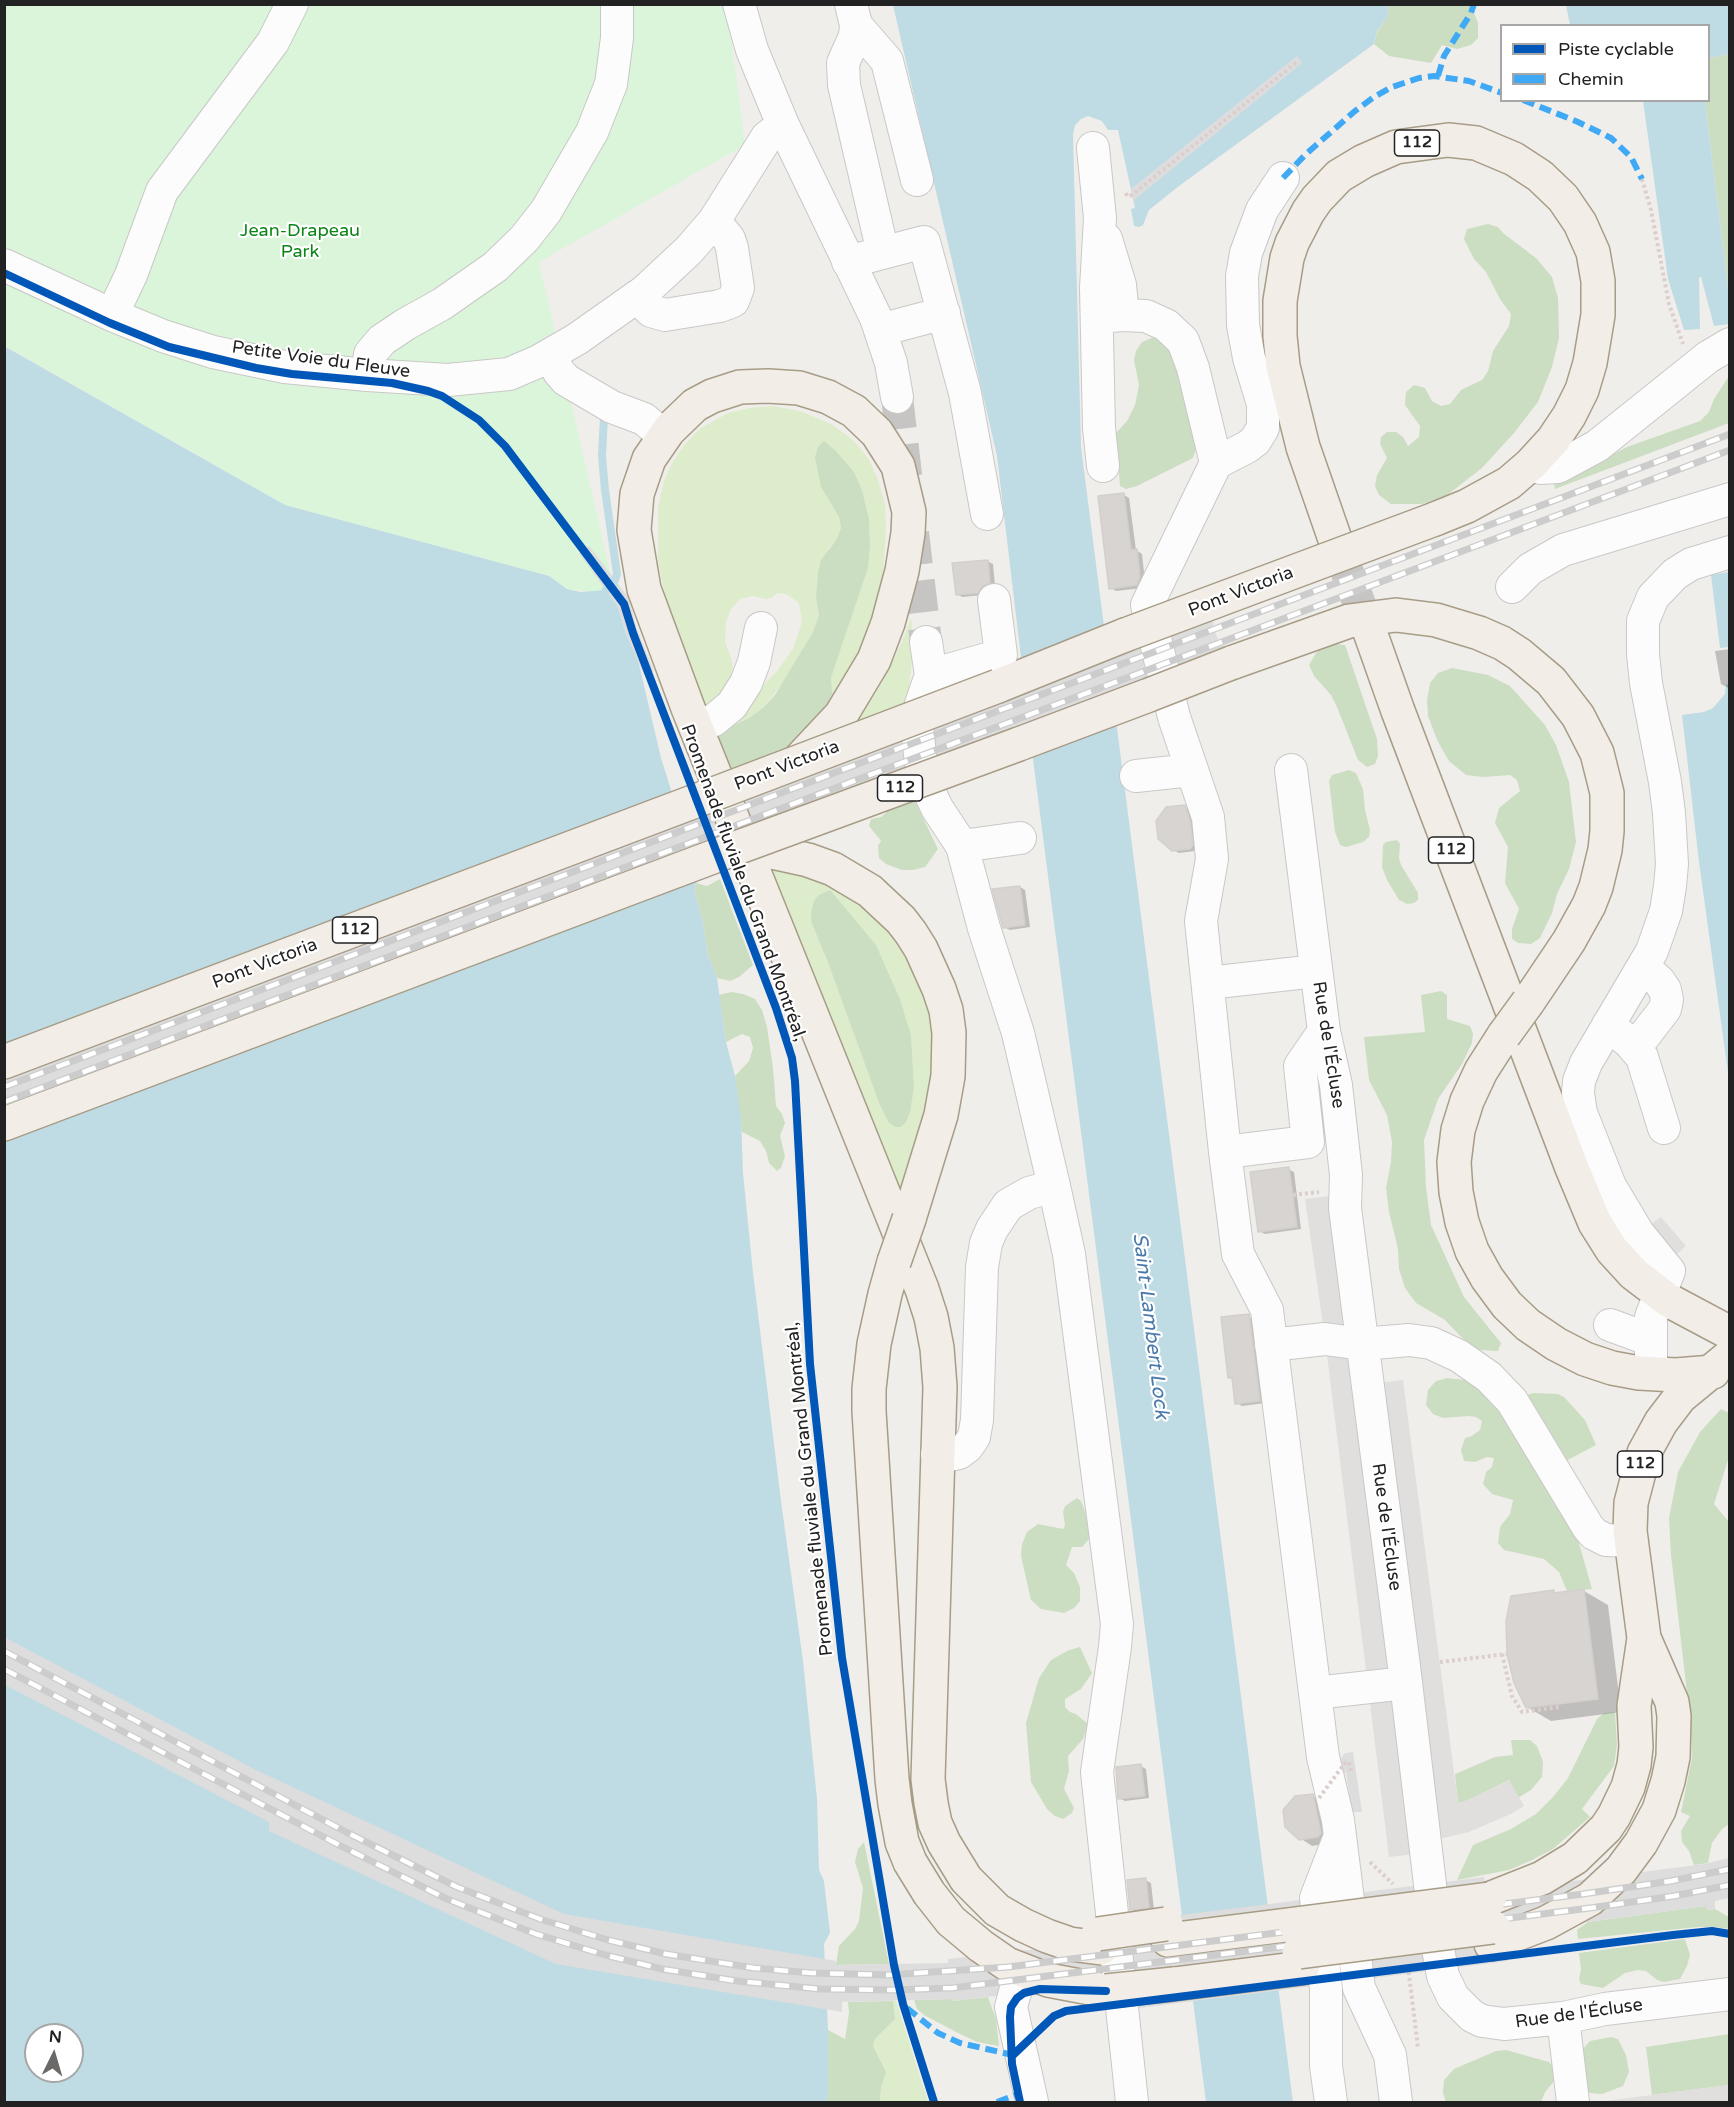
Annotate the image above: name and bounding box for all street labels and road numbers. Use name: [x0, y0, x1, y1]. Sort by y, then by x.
road number: 112: [1394, 130, 1440, 156]
street label: Petite Voie du Fleuve: [230, 337, 412, 383]
street label: Pont Victoria: [1185, 562, 1297, 622]
street label: Promenade fluviale du Grand Montréal,: [675, 722, 811, 1044]
street label: Pont Victoria: [731, 736, 843, 796]
road number: 112: [878, 775, 922, 801]
road number: 112: [1428, 837, 1474, 863]
road number: 112: [332, 917, 378, 943]
street label: Pont Victoria: [209, 934, 321, 994]
street label: Rue de l'Écluse: [1307, 980, 1349, 1110]
street label: Promenade fluviale du Grand Montréal,: [782, 1321, 838, 1657]
road number: 112: [1618, 1451, 1662, 1477]
street label: Rue de l'Écluse: [1366, 1462, 1406, 1592]
street label: Rue de l'Écluse: [1514, 1994, 1644, 2034]

